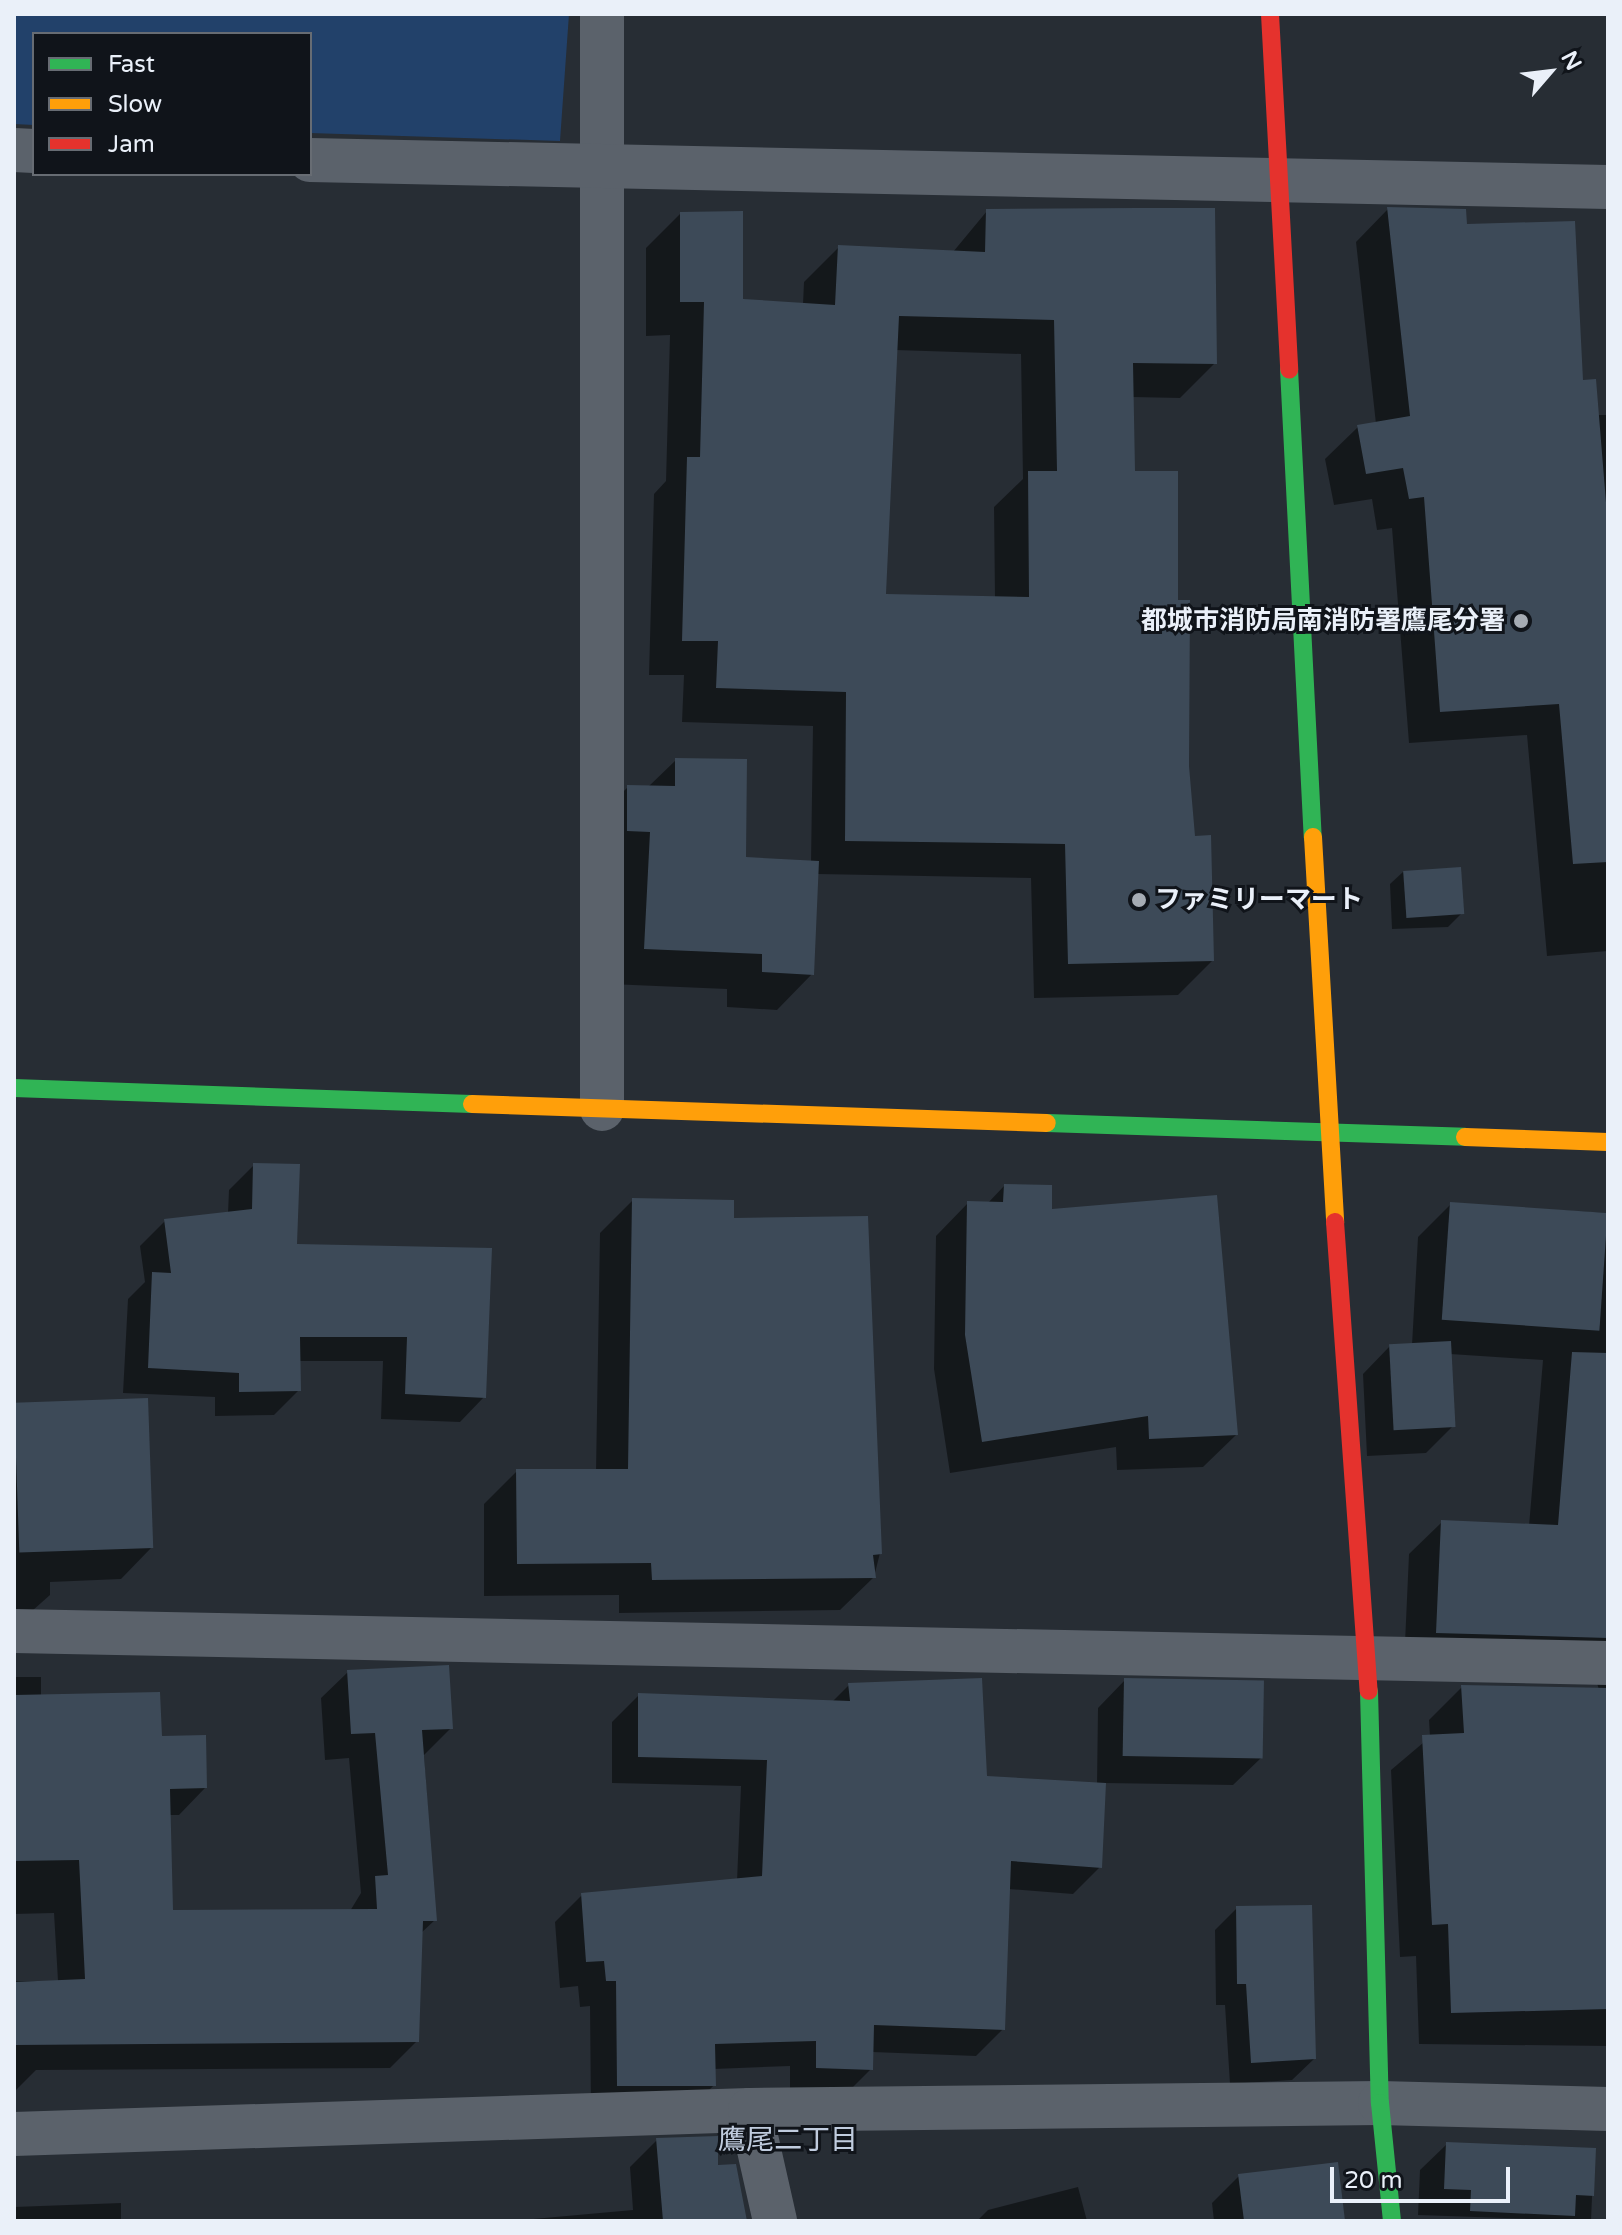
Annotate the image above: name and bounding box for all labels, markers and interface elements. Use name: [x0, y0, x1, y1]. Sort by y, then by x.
legend: [32, 32, 312, 176]
north arrow: [1510, 32, 1590, 112]
text: N: [1556, 47, 1587, 75]
text: Fast: [108, 50, 155, 79]
text: Slow: [108, 90, 162, 119]
text: Jam: [108, 130, 155, 159]
place label: 都城市消防局南消防署鷹尾分署: [1141, 605, 1505, 637]
marker: 都城市消防局南消防署鷹尾分署: [1512, 612, 1530, 630]
place label: ファミリーマート: [1155, 884, 1363, 916]
marker: ファミリーマート: [1130, 891, 1148, 909]
district label: 鷹尾二丁目: [718, 2123, 858, 2157]
scale bar: [1334, 2151, 1514, 2201]
text: 20 m: [1344, 2166, 1402, 2195]

